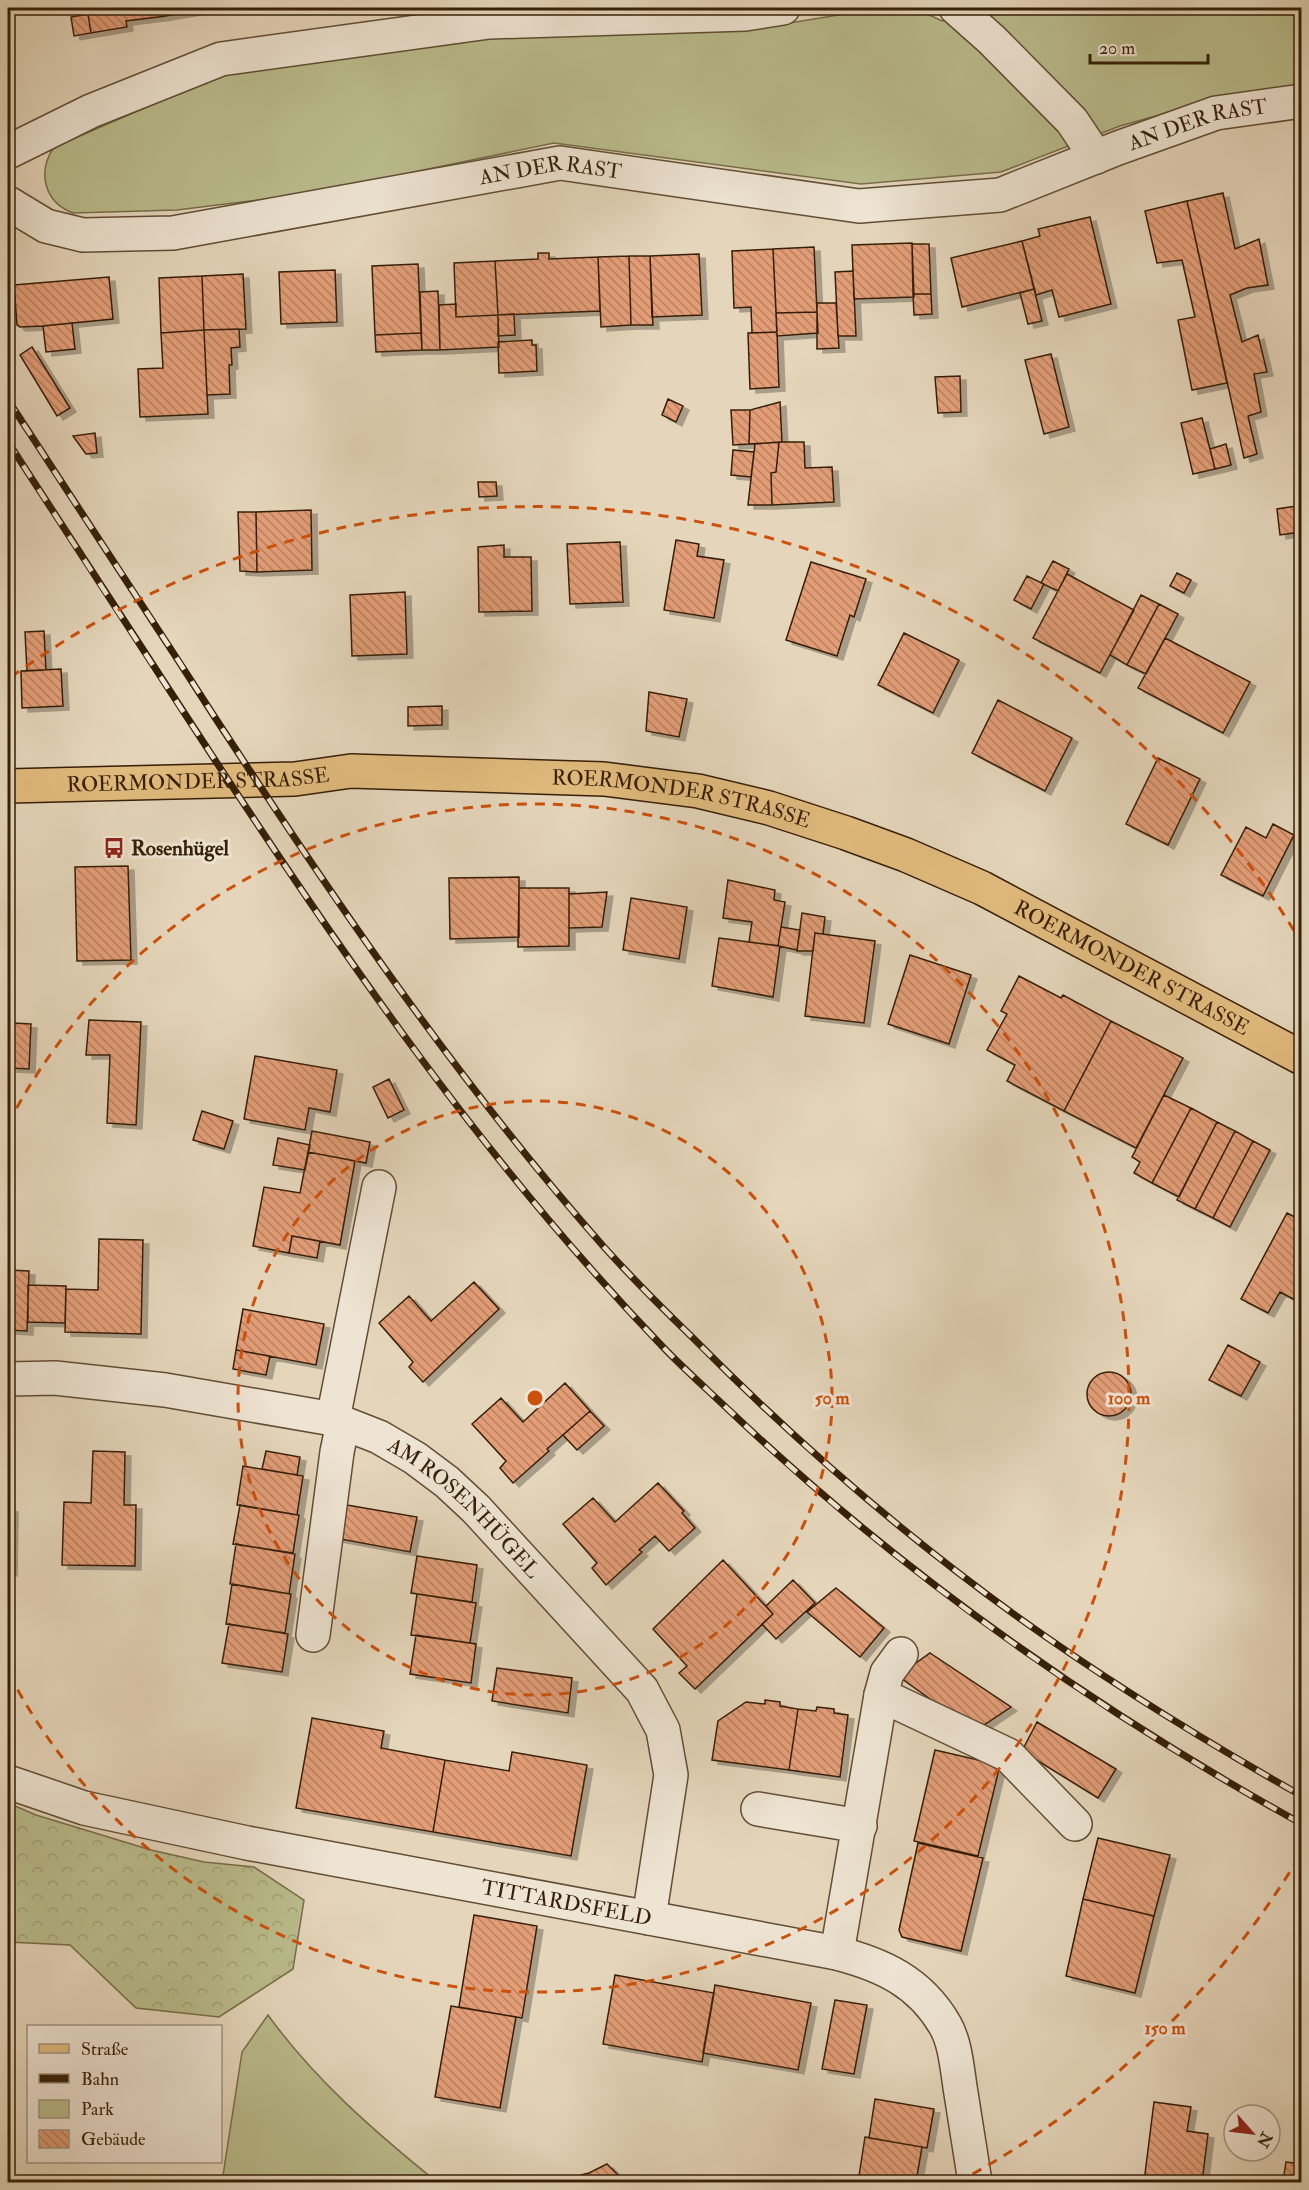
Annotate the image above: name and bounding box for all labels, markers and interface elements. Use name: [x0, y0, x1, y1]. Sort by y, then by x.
scale bar: [1090, 27, 1208, 65]
text: 20 m: [1099, 37, 1135, 60]
street label: AN DER RAST: [1124, 93, 1269, 158]
street label: AN DER RAST: [476, 150, 624, 191]
street label: ROERMONDER STRASSE: [66, 761, 331, 799]
street label: ROERMONDER STRASSE: [551, 764, 814, 835]
place label: Rosenhügel: [131, 835, 230, 862]
bus stop icon: Rosenhügel: [102, 836, 126, 860]
street label: ROERMONDER STRASSE: [1009, 894, 1254, 1042]
text: 50 m: [815, 1387, 850, 1410]
text: 100 m: [1108, 1387, 1151, 1410]
centre of rings: [525, 1388, 545, 1408]
street label: AM ROSENHÜGEL: [382, 1432, 546, 1584]
street label: TITTARDSFELD: [479, 1874, 654, 1932]
text: 150 m: [1144, 2017, 1187, 2040]
legend: [27, 2025, 222, 2163]
text: Straße: [81, 2038, 129, 2061]
text: Bahn: [81, 2068, 119, 2091]
text: Park: [81, 2098, 114, 2121]
north arrow: [1222, 2103, 1282, 2163]
text: Gebäude: [81, 2128, 146, 2151]
text: N: [1252, 2128, 1277, 2151]

